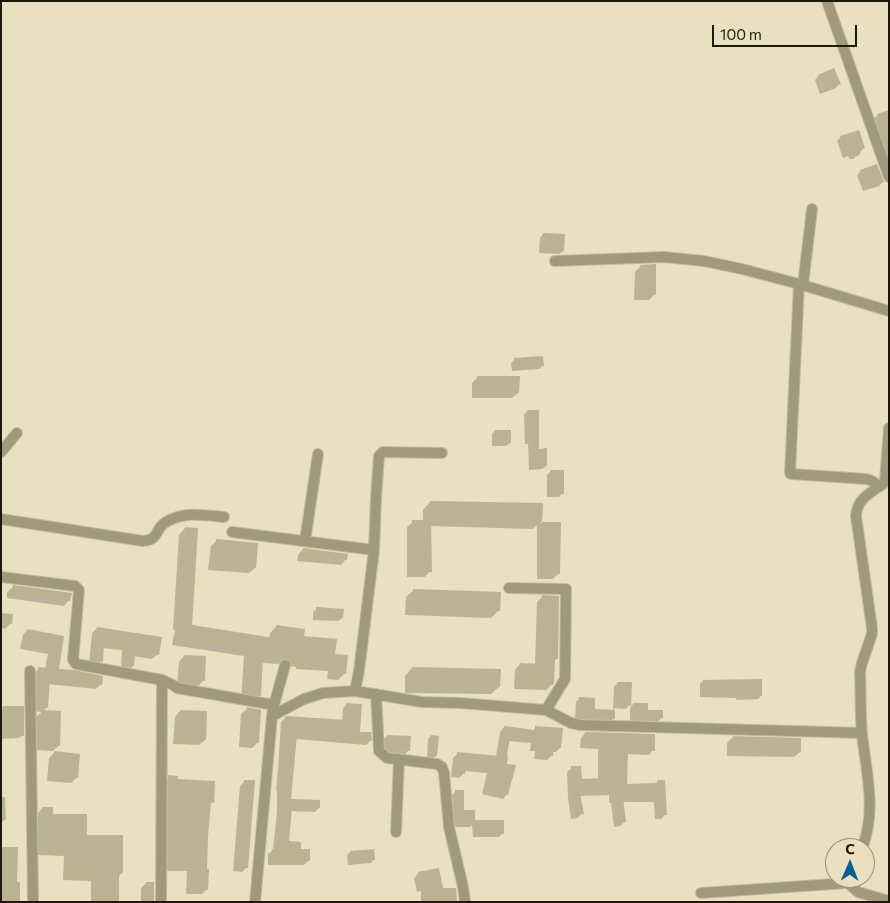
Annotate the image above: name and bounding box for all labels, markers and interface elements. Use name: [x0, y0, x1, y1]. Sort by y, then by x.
scale bar: [715, 15, 860, 47]
text: 100 m: [720, 25, 762, 43]
north arrow: [825, 838, 875, 888]
text: С: [845, 840, 855, 857]

